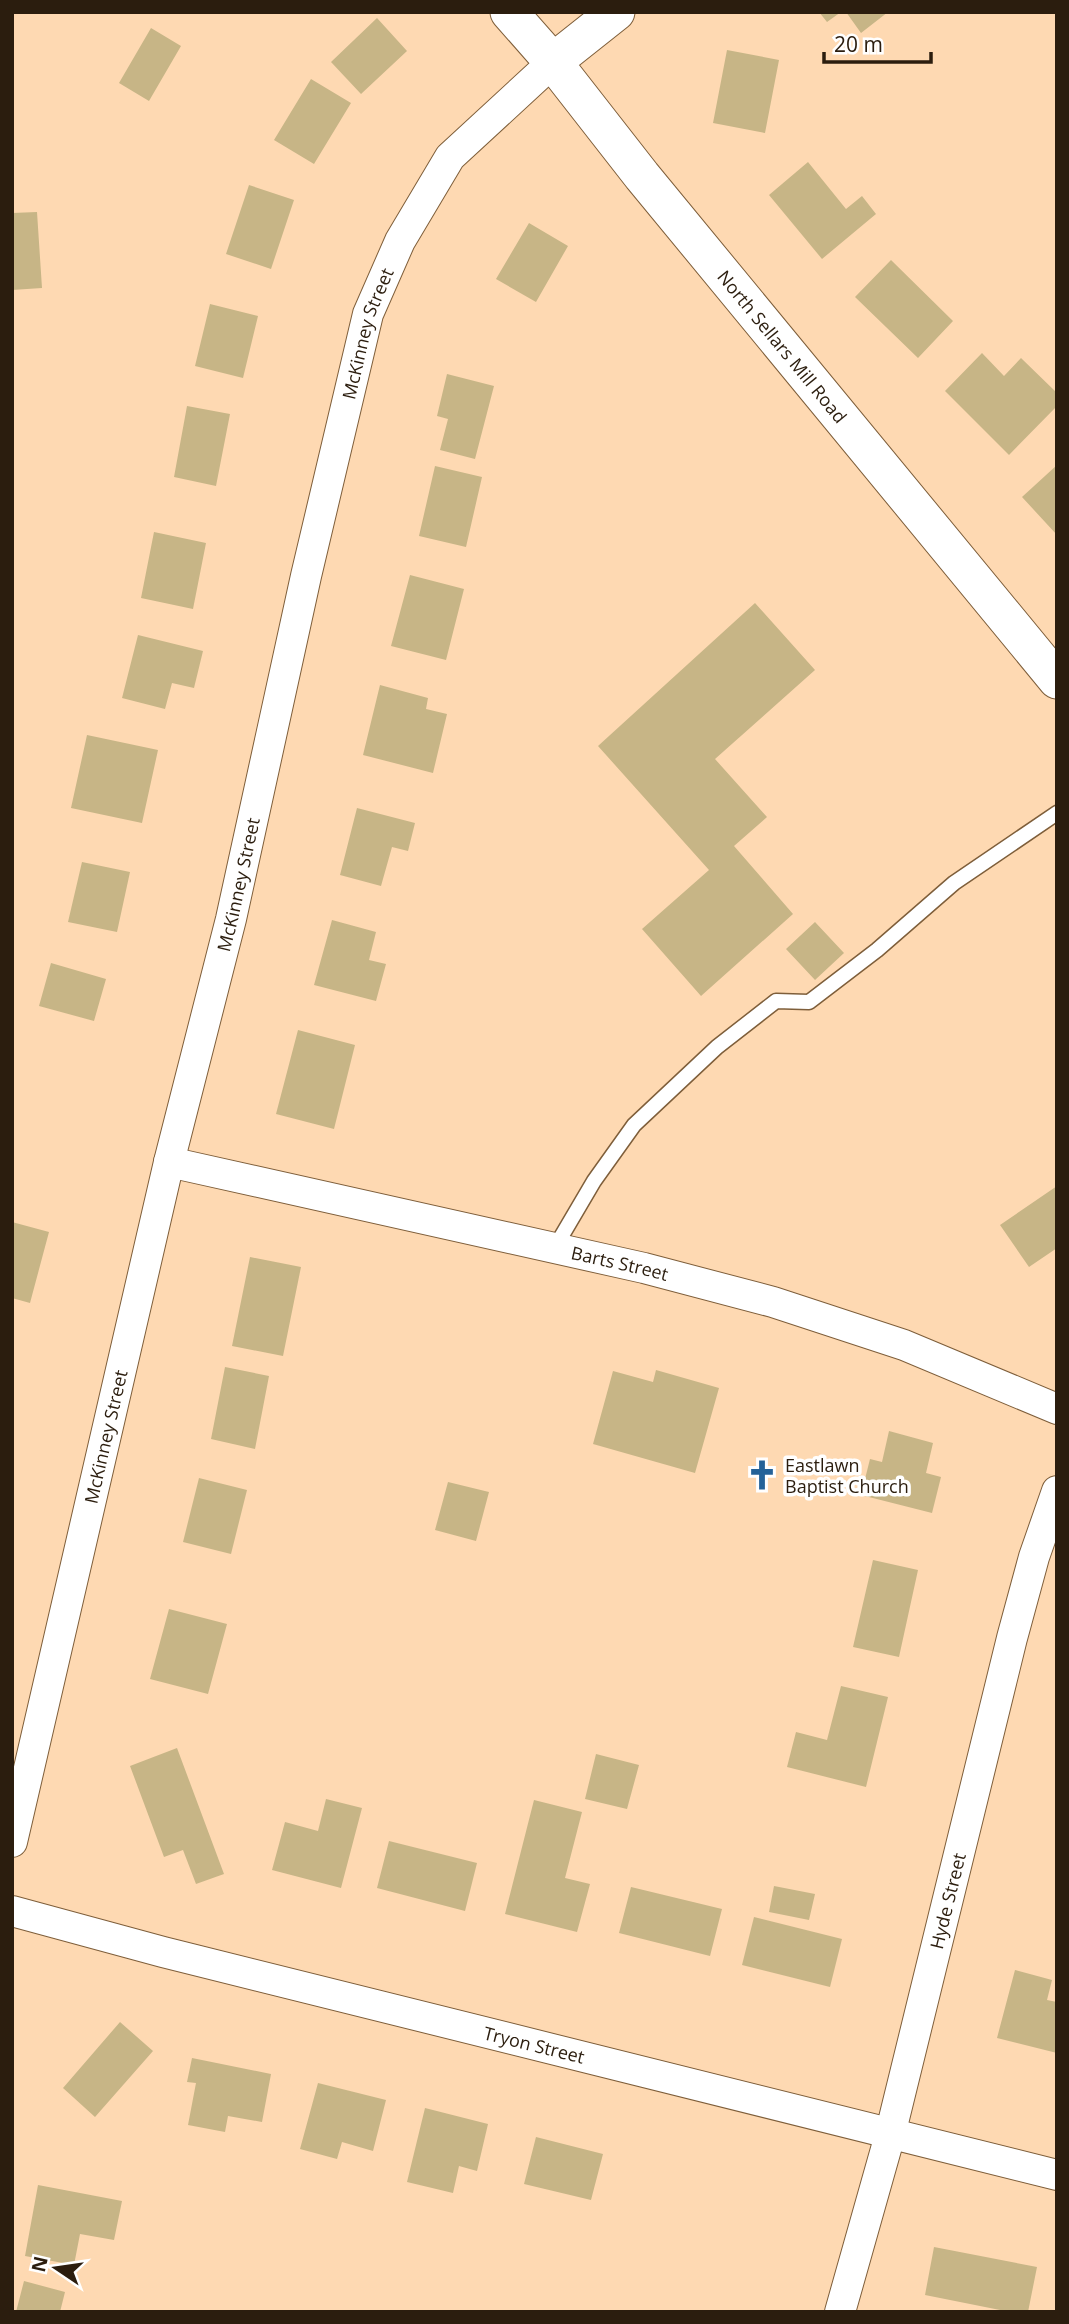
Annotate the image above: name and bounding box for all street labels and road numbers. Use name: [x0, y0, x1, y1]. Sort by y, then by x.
street label: McKinney Street: [336, 264, 399, 402]
street label: North Sellars Mill Road: [712, 265, 852, 428]
street label: McKinney Street: [211, 815, 265, 954]
street label: Barts Street: [569, 1240, 671, 1286]
street label: McKinney Street: [79, 1367, 133, 1506]
street label: Hyde Street: [924, 1850, 971, 1952]
street label: Tryon Street: [481, 2020, 587, 2069]

